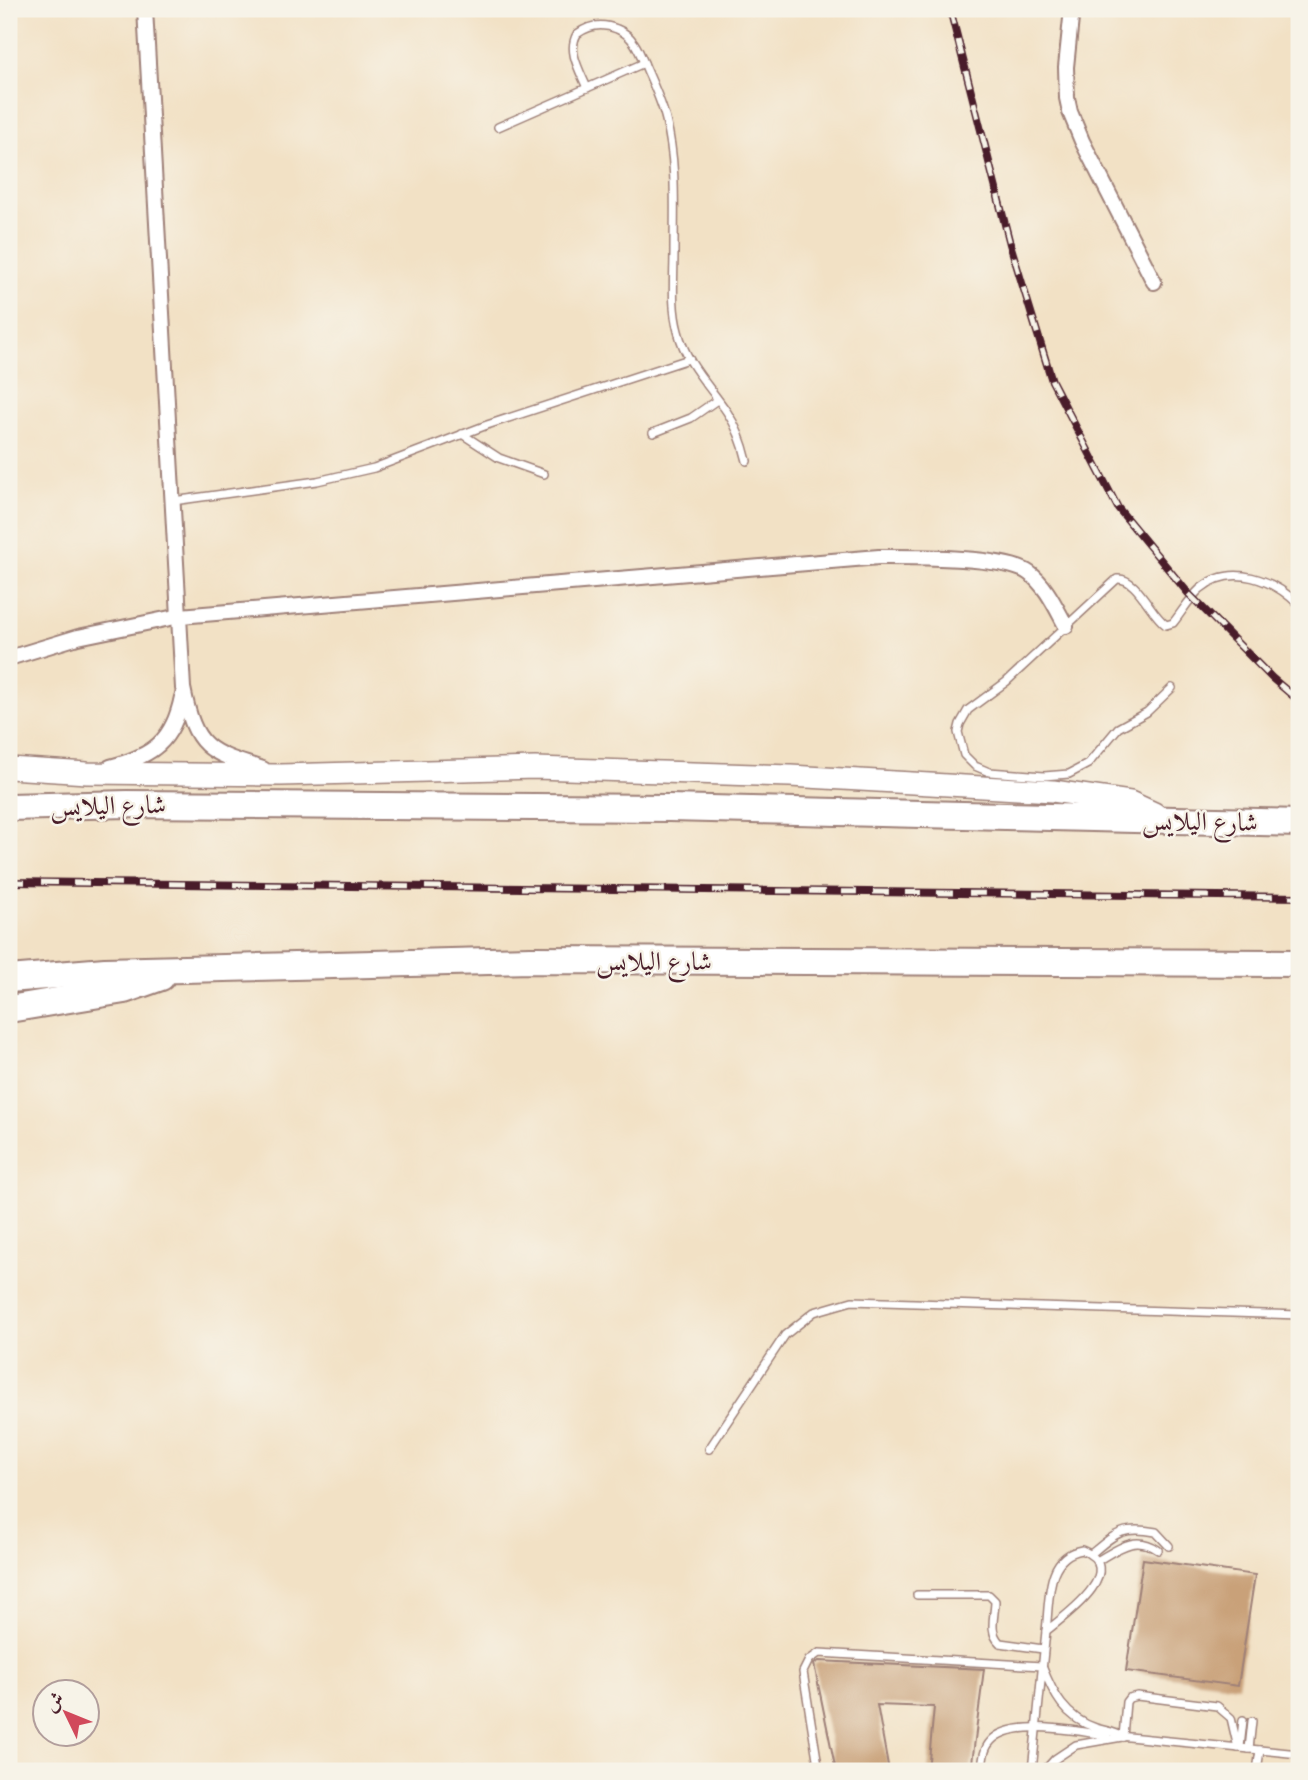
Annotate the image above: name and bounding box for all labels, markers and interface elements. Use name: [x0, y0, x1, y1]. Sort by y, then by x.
street label: شارع اليلايس: [50, 784, 166, 828]
street label: شارع اليلايس: [1142, 800, 1258, 844]
street label: شارع اليلايس: [596, 941, 712, 983]
north arrow: [32, 1678, 102, 1748]
text: ش: [37, 1685, 70, 1718]

